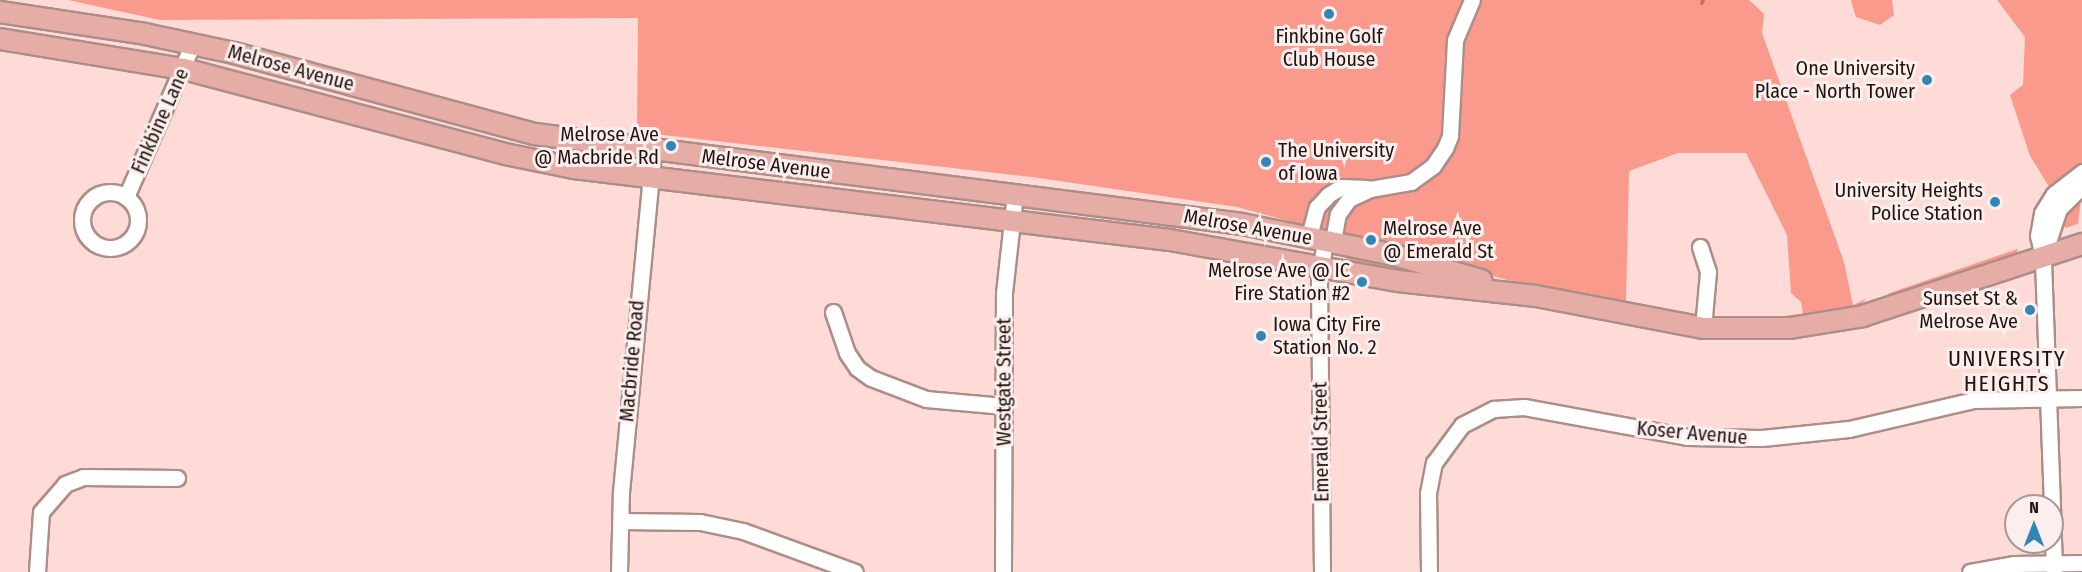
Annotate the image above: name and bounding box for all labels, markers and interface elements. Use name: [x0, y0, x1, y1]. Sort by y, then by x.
marker: Finkbine Golf Club House: [1322, 7, 1336, 21]
place label: Finkbine Golf Club House: [1275, 24, 1383, 71]
street label: Melrose Avenue: [225, 40, 357, 96]
place label: One University Place - North Tower: [1755, 56, 1915, 103]
street label: Finkbine Lane: [126, 65, 194, 177]
marker: One University Place - North Tower: [1920, 73, 1934, 87]
place label: Melrose Ave @ Macbride Rd: [534, 122, 659, 169]
place label: The University of Iowa: [1278, 138, 1394, 185]
marker: Melrose Ave @ Macbride Rd: [664, 139, 678, 153]
street label: Melrose Avenue: [700, 144, 832, 184]
marker: The University of Iowa: [1259, 155, 1273, 169]
place label: University Heights Police Station: [1835, 178, 1983, 225]
marker: University Heights Police Station: [1988, 195, 2002, 209]
street label: Melrose Avenue: [1182, 204, 1314, 250]
place label: Melrose Ave @ Emerald St: [1383, 216, 1494, 263]
marker: Melrose Ave @ Emerald St: [1364, 233, 1378, 247]
place label: Melrose Ave @ IC Fire Station #2: [1208, 258, 1350, 305]
marker: Melrose Ave @ IC Fire Station #2: [1355, 275, 1369, 289]
place label: Sunset St & Melrose Ave: [1919, 286, 2018, 333]
street label: Macbride Road: [615, 299, 649, 423]
marker: Sunset St & Melrose Ave: [2023, 303, 2037, 317]
place label: Iowa City Fire Station No. 2: [1273, 312, 1381, 359]
street label: Westgate Street: [992, 318, 1016, 446]
marker: Iowa City Fire Station No. 2: [1254, 329, 1268, 343]
district label: UNIVERSITY HEIGHTS: [1948, 345, 2066, 396]
street label: Emerald Street: [1308, 382, 1334, 502]
street label: Koser Avenue: [1636, 416, 1748, 450]
north arrow: [2004, 494, 2064, 554]
text: N: [2029, 498, 2039, 517]

